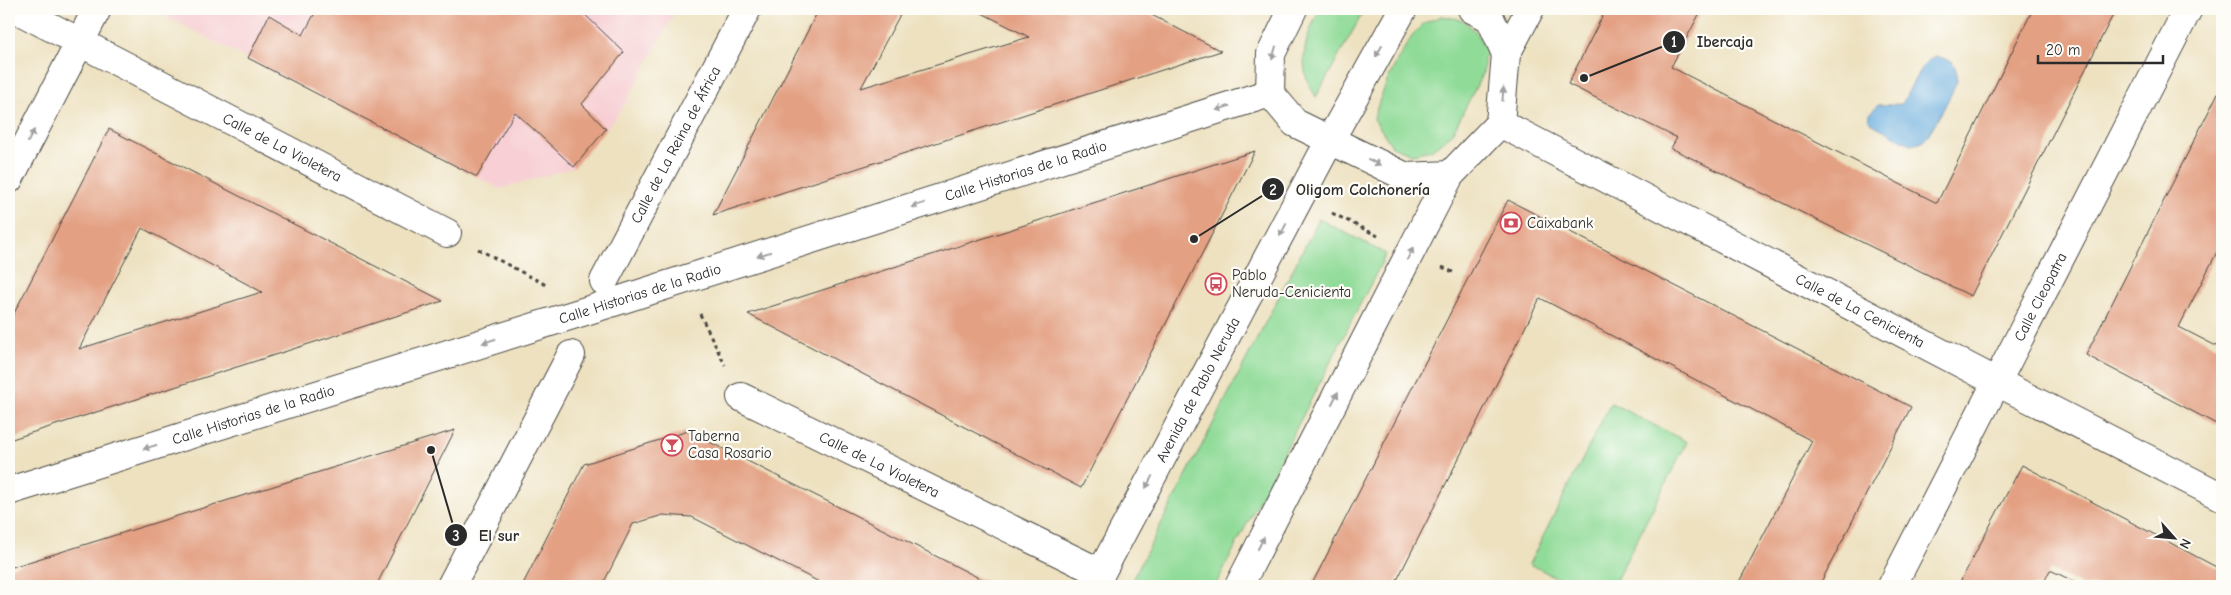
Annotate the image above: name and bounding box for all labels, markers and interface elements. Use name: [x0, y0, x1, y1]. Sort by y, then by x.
callout: Ibercaja: [1661, 26, 1763, 57]
scale bar: [2038, 32, 2164, 64]
text: 1: [1671, 33, 1677, 51]
text: Ibercaja: [1697, 33, 1753, 51]
text: 20 m: [2046, 41, 2080, 59]
one-way arrow: [1375, 44, 1383, 59]
one-way arrow: [1269, 46, 1277, 61]
street label: Calle de La Reina de África: [627, 63, 724, 226]
one-way arrow: [1499, 86, 1507, 102]
one-way arrow: [1216, 105, 1231, 112]
street label: Calle de La Violetera: [220, 109, 345, 186]
one-way arrow: [27, 128, 35, 143]
street label: Calle Historias de la Radio: [942, 137, 1109, 205]
one-way arrow: [1367, 158, 1381, 166]
callout: Oligom Colchonería: [1260, 174, 1440, 205]
text: 2: [1269, 181, 1277, 199]
text: Oligom Colchonería: [1296, 181, 1430, 199]
one-way arrow: [911, 201, 926, 209]
bank icon: Caixabank: [1499, 211, 1523, 235]
place label: Caixabank: [1527, 214, 1594, 232]
one-way arrow: [1279, 223, 1287, 237]
one-way arrow: [1406, 246, 1414, 261]
street label: Calle Cleopatra: [2010, 249, 2071, 344]
one-way arrow: [756, 251, 771, 258]
street label: Calle Historias de la Radio: [557, 259, 723, 328]
place label: Pablo Neruda-Cenicienta: [1232, 266, 1351, 301]
street label: Calle de La Cenicienta: [1792, 270, 1928, 352]
bus stop icon: Pablo Neruda-Cenicienta: [1204, 272, 1228, 296]
street label: Avenida de Pablo Neruda: [1152, 314, 1244, 465]
one-way arrow: [481, 337, 496, 345]
street label: Calle Historias de la Radio: [170, 381, 337, 449]
one-way arrow: [1331, 391, 1339, 405]
place label: Taberna Casa Rosario: [688, 427, 772, 462]
street label: Calle de La Violetera: [816, 428, 942, 502]
bar icon: Taberna Casa Rosario: [660, 433, 684, 457]
one-way arrow: [142, 443, 157, 451]
one-way arrow: [1145, 474, 1153, 489]
north arrow: [2148, 512, 2198, 562]
callout: El sur: [444, 520, 529, 551]
text: 3: [452, 527, 460, 545]
text: El sur: [479, 527, 520, 545]
one-way arrow: [1258, 536, 1266, 550]
text: N: [2175, 536, 2195, 552]

